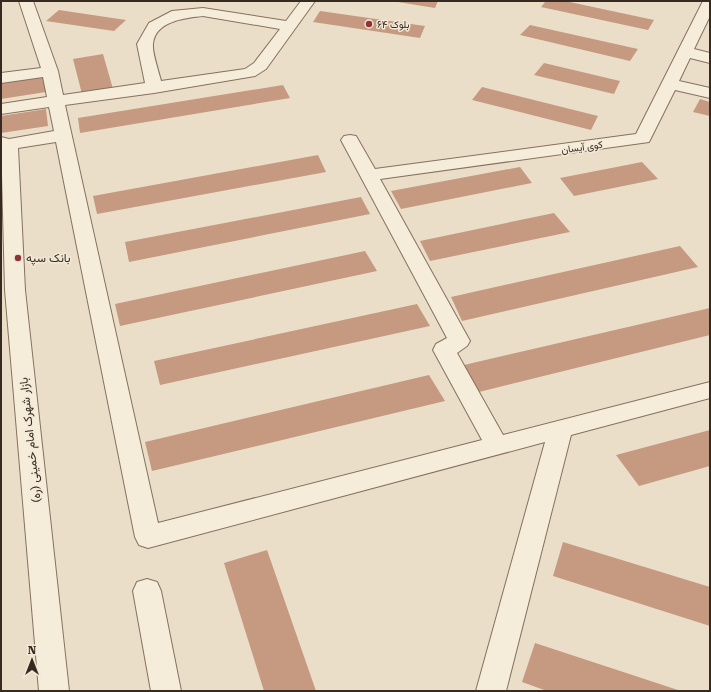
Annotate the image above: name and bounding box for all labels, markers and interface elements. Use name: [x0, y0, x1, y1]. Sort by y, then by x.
marker: بلوک ۶۴: [364, 19, 374, 29]
place label: بلوک ۶۴: [377, 19, 410, 31]
street label: کوی آیسان: [561, 139, 604, 156]
place label: بانک سپه: [26, 251, 70, 266]
marker: بانک سپه: [13, 253, 23, 263]
street label: بازار شهرک امام خمینی (ره): [16, 377, 45, 503]
north arrow: [12, 640, 52, 680]
text: N: [28, 644, 37, 657]

